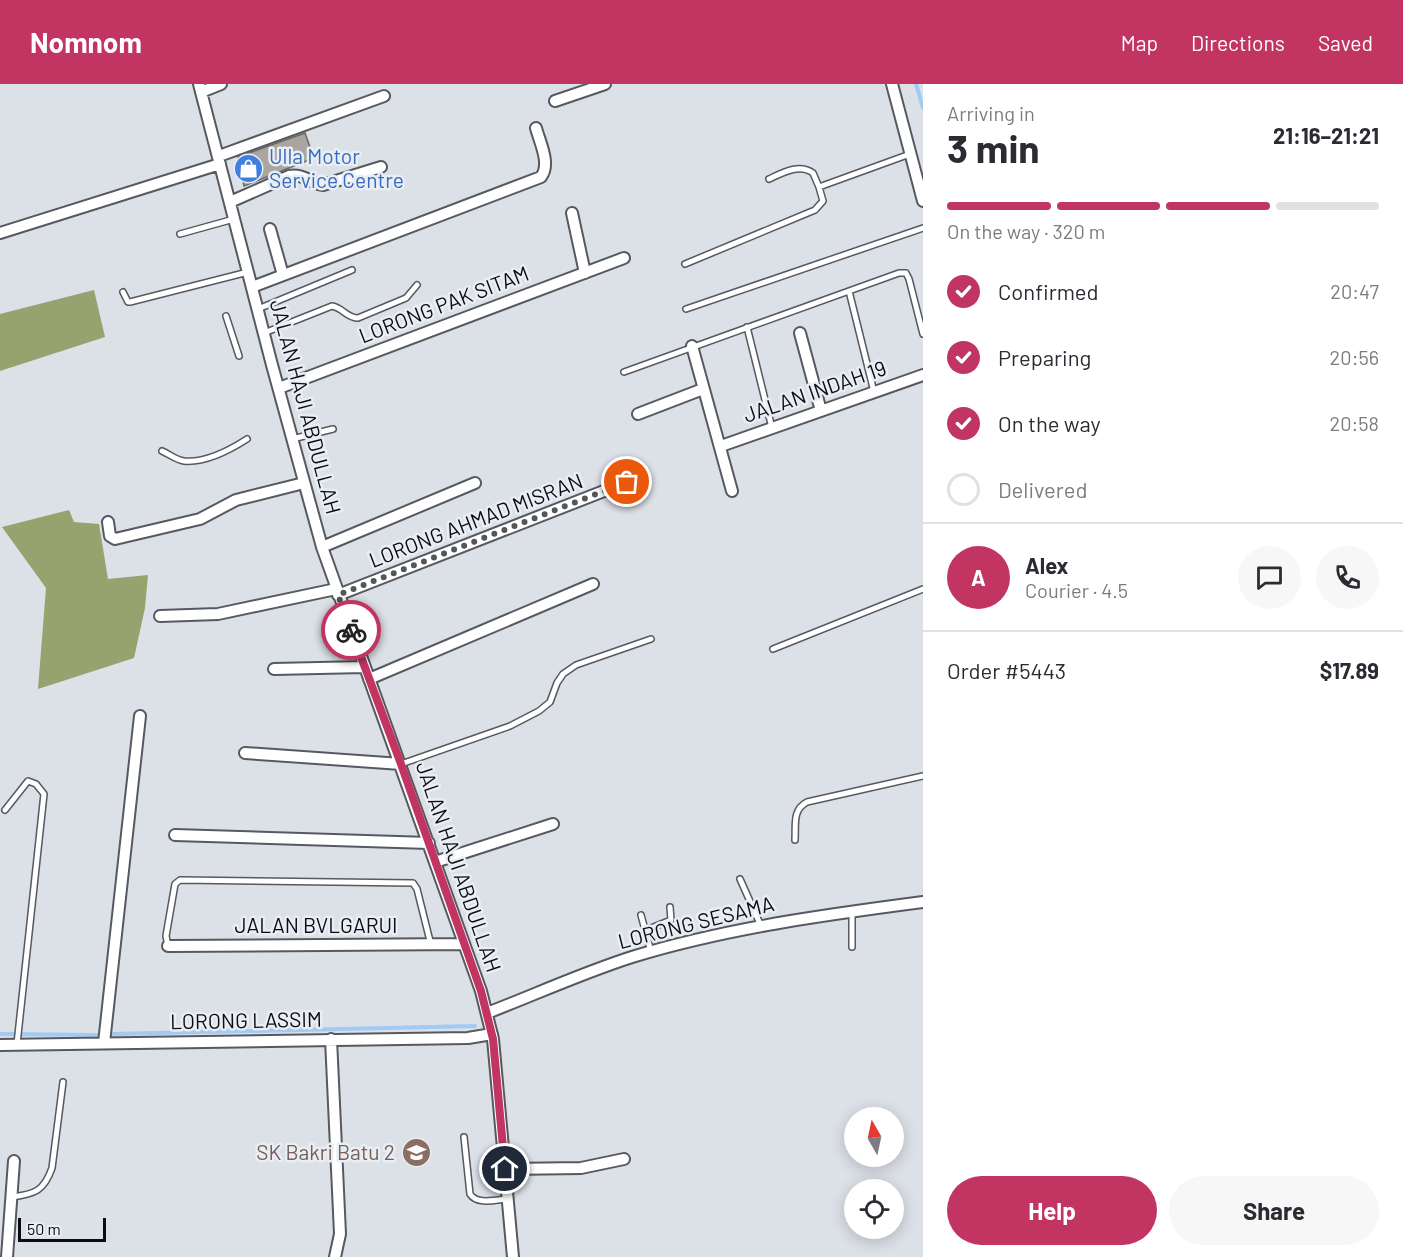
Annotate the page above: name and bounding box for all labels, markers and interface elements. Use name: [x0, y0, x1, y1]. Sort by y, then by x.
text: Nomnom: [30, 25, 142, 59]
text: Map: [1121, 30, 1158, 55]
text: Directions: [1191, 30, 1285, 55]
text: Saved: [1318, 30, 1373, 55]
text: Arriving in: [947, 101, 1035, 125]
text: 21:16–21:21: [1273, 122, 1379, 148]
text: 3 min: [947, 124, 1040, 171]
place label: Ulla Motor Service Centre: [269, 143, 404, 192]
shop icon: Ulla Motor Service Centre: [232, 153, 264, 185]
text: On the way · 320 m: [947, 219, 1105, 243]
street label: LORONG PAK SITAM: [355, 260, 532, 348]
icon: check: [947, 275, 980, 308]
text: Confirmed: [998, 278, 1098, 304]
text: 20:47: [1330, 279, 1379, 303]
street label: JALAN HAJI ABDULLAH: [266, 297, 347, 517]
icon: check: [947, 341, 980, 374]
text: Preparing: [998, 344, 1091, 370]
text: 20:56: [1330, 345, 1379, 369]
street label: JALAN INDAH 19: [740, 354, 889, 427]
icon: check: [947, 407, 980, 440]
text: On the way: [998, 410, 1101, 436]
text: 20:58: [1330, 411, 1379, 435]
pin: [601, 456, 652, 507]
icon: bag: [610, 465, 643, 498]
street label: LORONG AHMAD MISRAN: [365, 467, 586, 572]
text: Delivered: [998, 476, 1087, 502]
button: chat: [1238, 546, 1301, 609]
button: phone: [1316, 546, 1379, 609]
text: Alex: [1025, 552, 1068, 578]
text: A: [971, 564, 986, 590]
text: Courier · 4.5: [1025, 578, 1128, 602]
courier: [321, 600, 381, 660]
icon: bike: [335, 614, 368, 647]
text: Order #5443: [947, 657, 1066, 683]
text: $17.89: [1320, 657, 1379, 683]
street label: JALAN HAJI ABDULLAH: [412, 758, 507, 975]
street label: LORONG SESAMA: [615, 890, 776, 953]
street label: JALAN BVLGARUI: [234, 912, 398, 937]
street label: LORONG LASSIM: [170, 1006, 322, 1033]
north arrow: [844, 1107, 904, 1167]
map controls: [844, 1107, 904, 1239]
school or university icon: SK Bakri Batu 2: [400, 1137, 432, 1169]
place label: SK Bakri Batu 2: [256, 1139, 395, 1164]
pin: [479, 1143, 530, 1194]
icon: home: [488, 1152, 521, 1185]
button: Help: [947, 1176, 1157, 1245]
button: Share: [1169, 1176, 1379, 1245]
button: locate: [844, 1179, 904, 1239]
scale bar: [18, 1215, 106, 1242]
text: 50 m: [27, 1219, 61, 1238]

